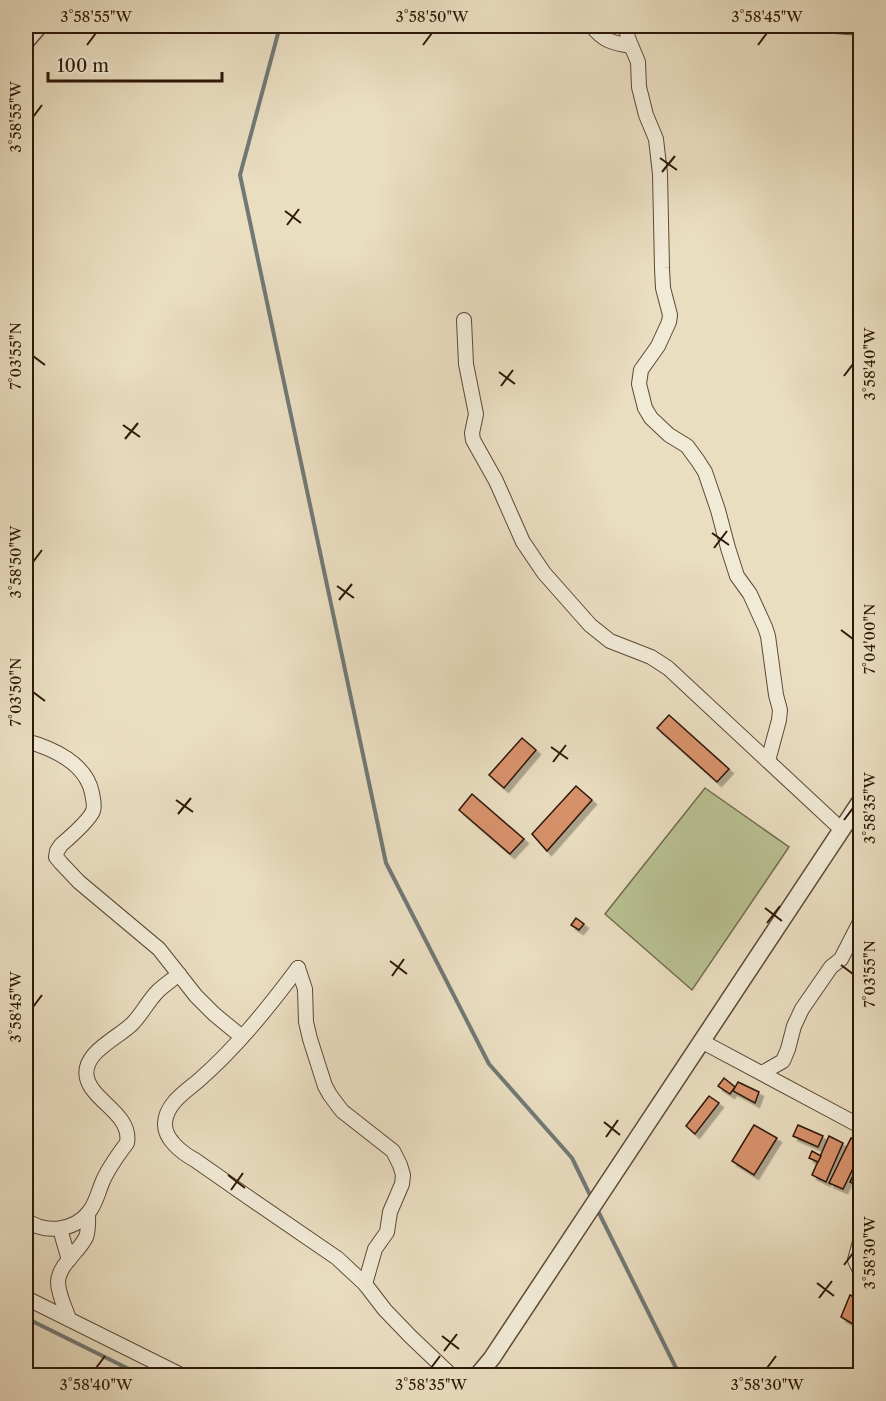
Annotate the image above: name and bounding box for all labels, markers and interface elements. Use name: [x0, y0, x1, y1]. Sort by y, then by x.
text: 3°58'55"W: [60, 7, 132, 26]
text: 3°58'50"W: [395, 7, 469, 26]
text: 3°58'45"W: [731, 7, 803, 26]
scale bar: [48, 45, 222, 83]
text: 100 m: [57, 55, 109, 77]
text: 3°58'55"W: [6, 81, 25, 153]
text: 7°03'55"N: [6, 322, 25, 390]
text: 3°58'40"W: [860, 327, 879, 400]
text: 3°58'50"W: [6, 525, 25, 599]
text: 7°04'00"N: [860, 604, 879, 674]
text: 7°03'50"N: [6, 658, 25, 726]
text: 3°58'35"W: [860, 771, 879, 844]
text: 7°03'55"N: [860, 940, 879, 1008]
text: 3°58'45"W: [6, 971, 25, 1043]
text: 3°58'30"W: [860, 1216, 879, 1290]
text: 3°58'40"W: [60, 1375, 133, 1394]
text: 3°58'35"W: [395, 1375, 468, 1394]
text: 3°58'30"W: [730, 1375, 804, 1394]

